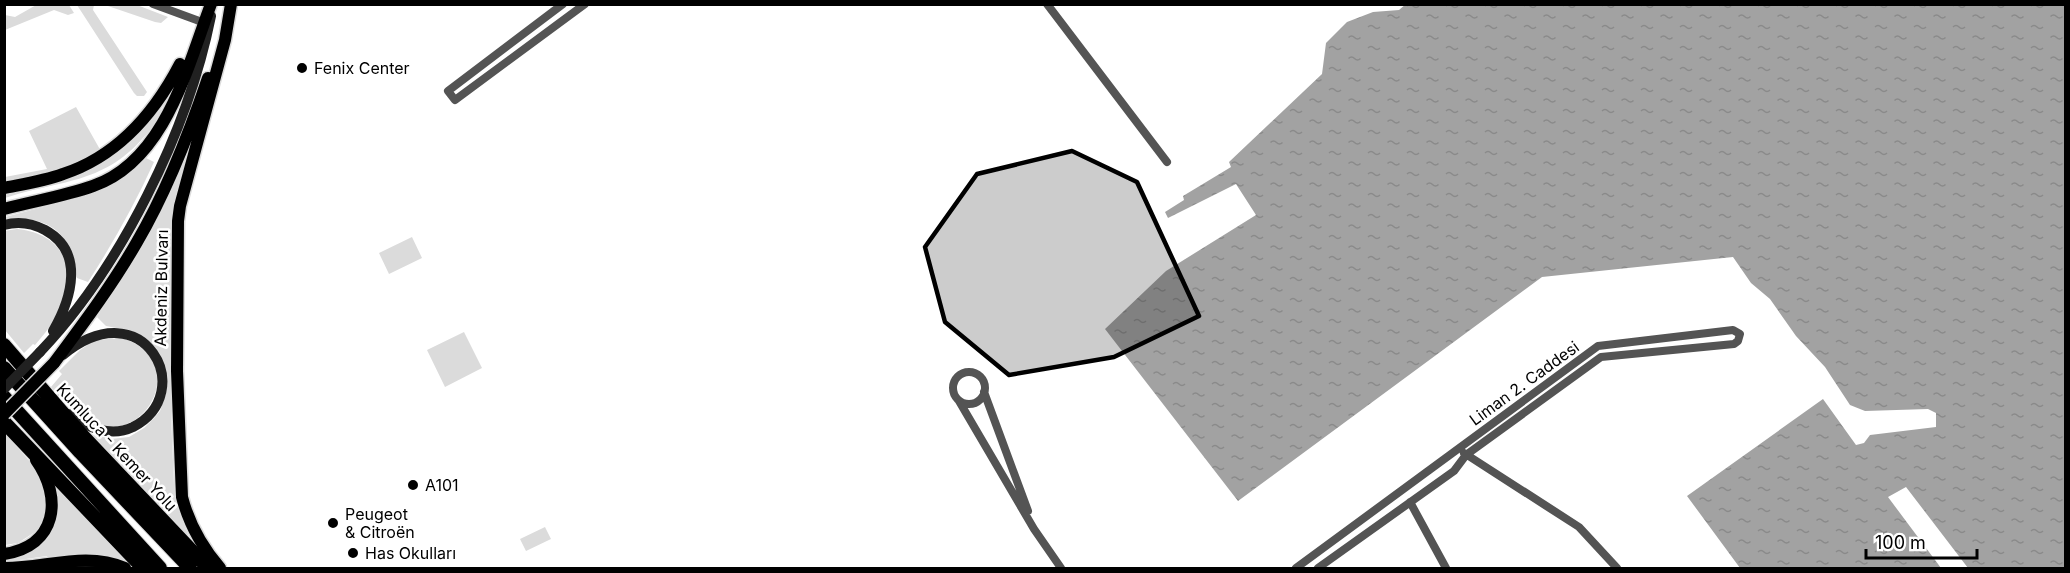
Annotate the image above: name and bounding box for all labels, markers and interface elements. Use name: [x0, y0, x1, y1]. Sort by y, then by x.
place label: Fenix Center: [314, 58, 410, 78]
marker: Fenix Center: [295, 61, 309, 75]
street label: Akdeniz Bulvarı: [150, 229, 172, 347]
street label: Liman 2. Caddesi: [1465, 337, 1583, 429]
street label: Kumluca - Kemer Yolu: [53, 379, 181, 515]
place label: A101: [425, 475, 459, 495]
marker: A101: [406, 478, 420, 492]
place label: Peugeot & Citroën: [345, 504, 415, 542]
marker: Peugeot & Citroën: [326, 516, 340, 530]
scale bar: [1866, 522, 1977, 560]
text: 100 m: [1875, 532, 1926, 553]
place label: Has Okulları: [365, 543, 456, 563]
marker: Has Okulları: [346, 546, 360, 560]

